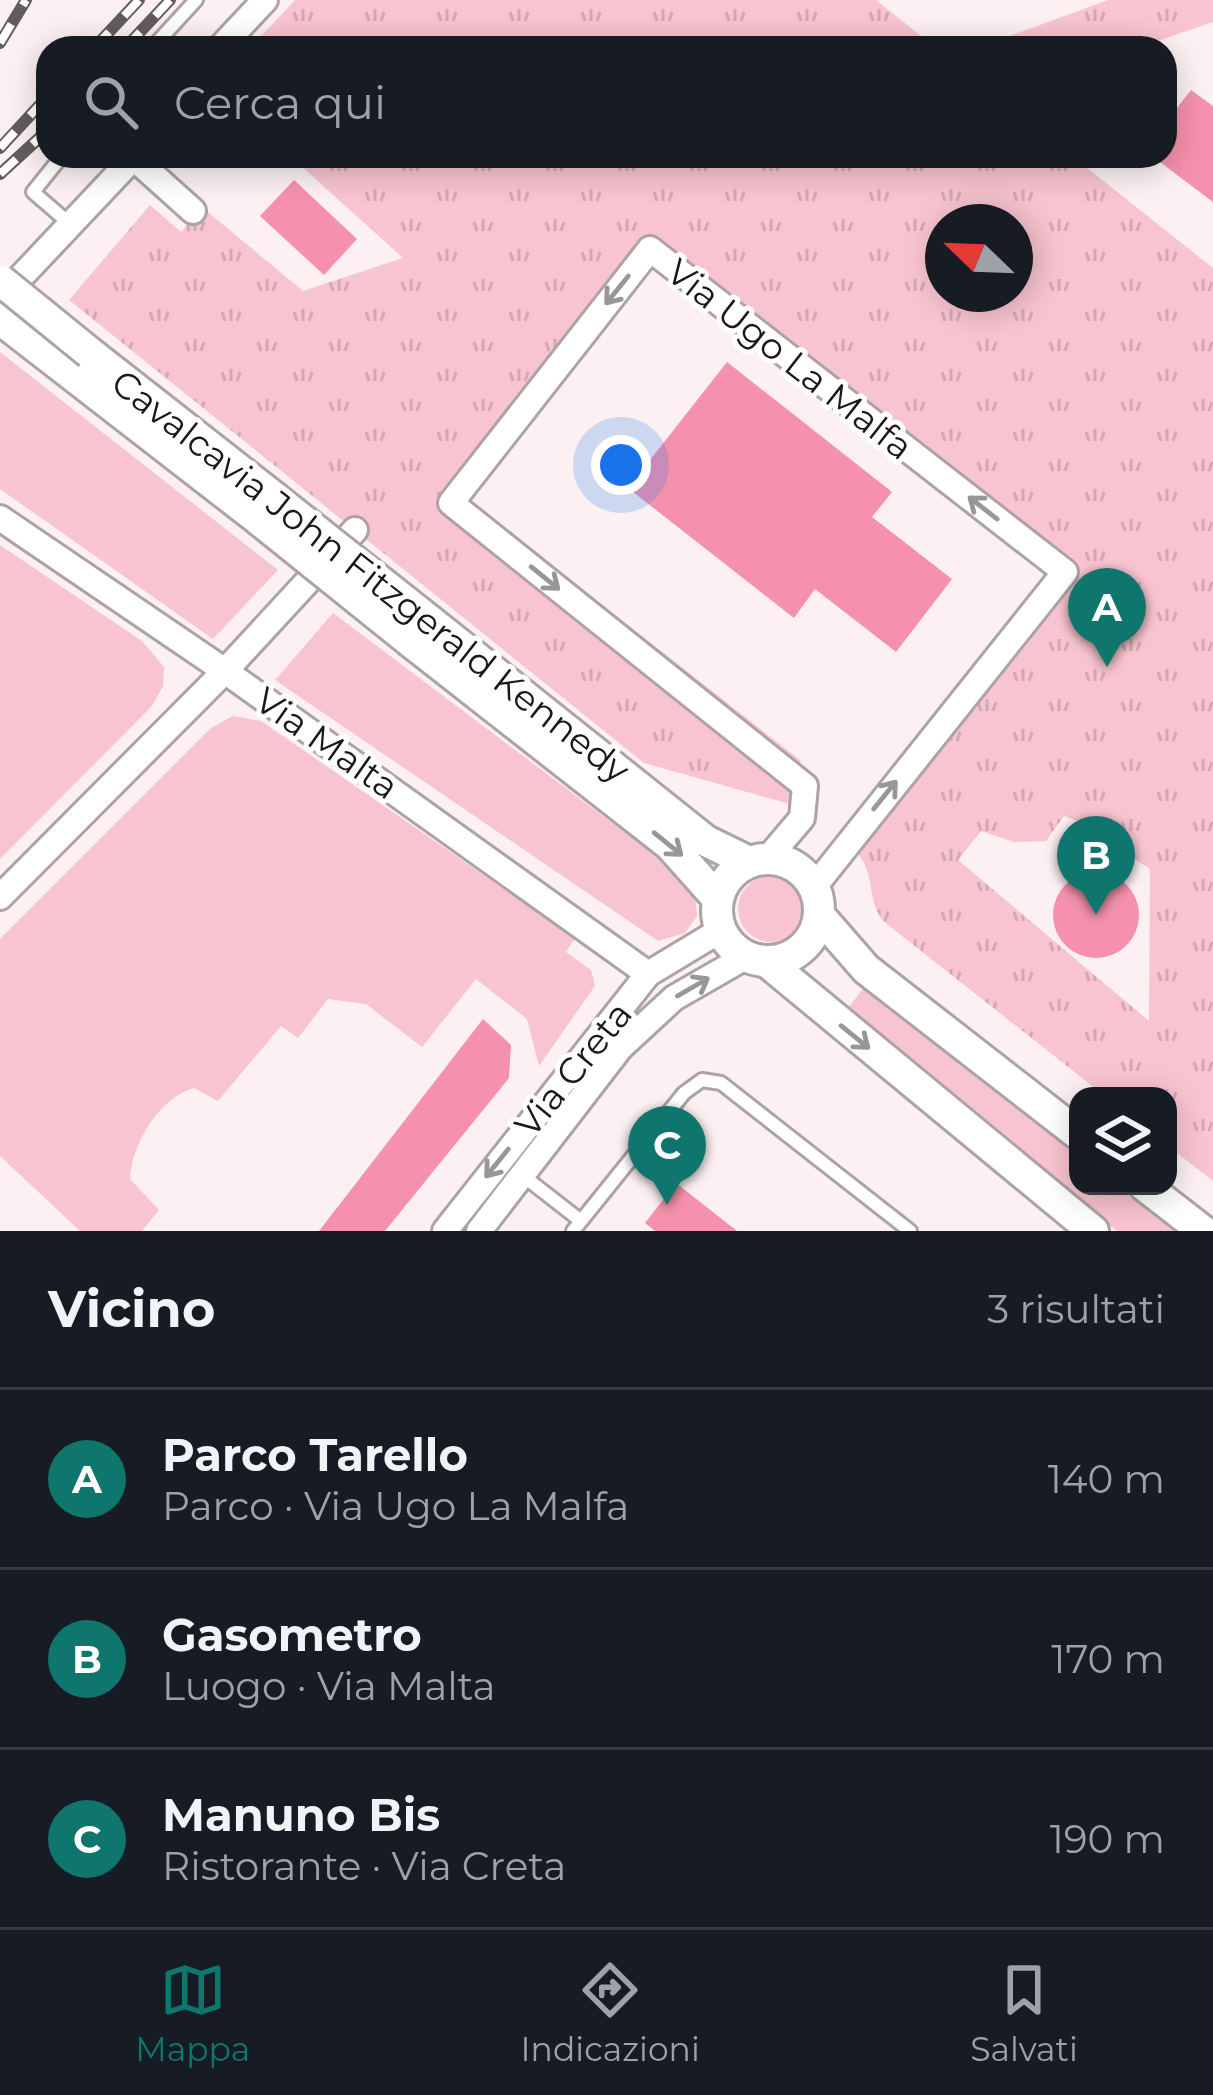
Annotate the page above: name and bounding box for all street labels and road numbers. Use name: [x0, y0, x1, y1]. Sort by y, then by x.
street label: Via Ugo La Malfa: [658, 249, 922, 469]
street label: Cavalcavia John Fitzgerald Kennedy: [103, 360, 639, 792]
street label: Via Malta: [247, 678, 407, 808]
street label: Via Creta: [505, 993, 641, 1145]

